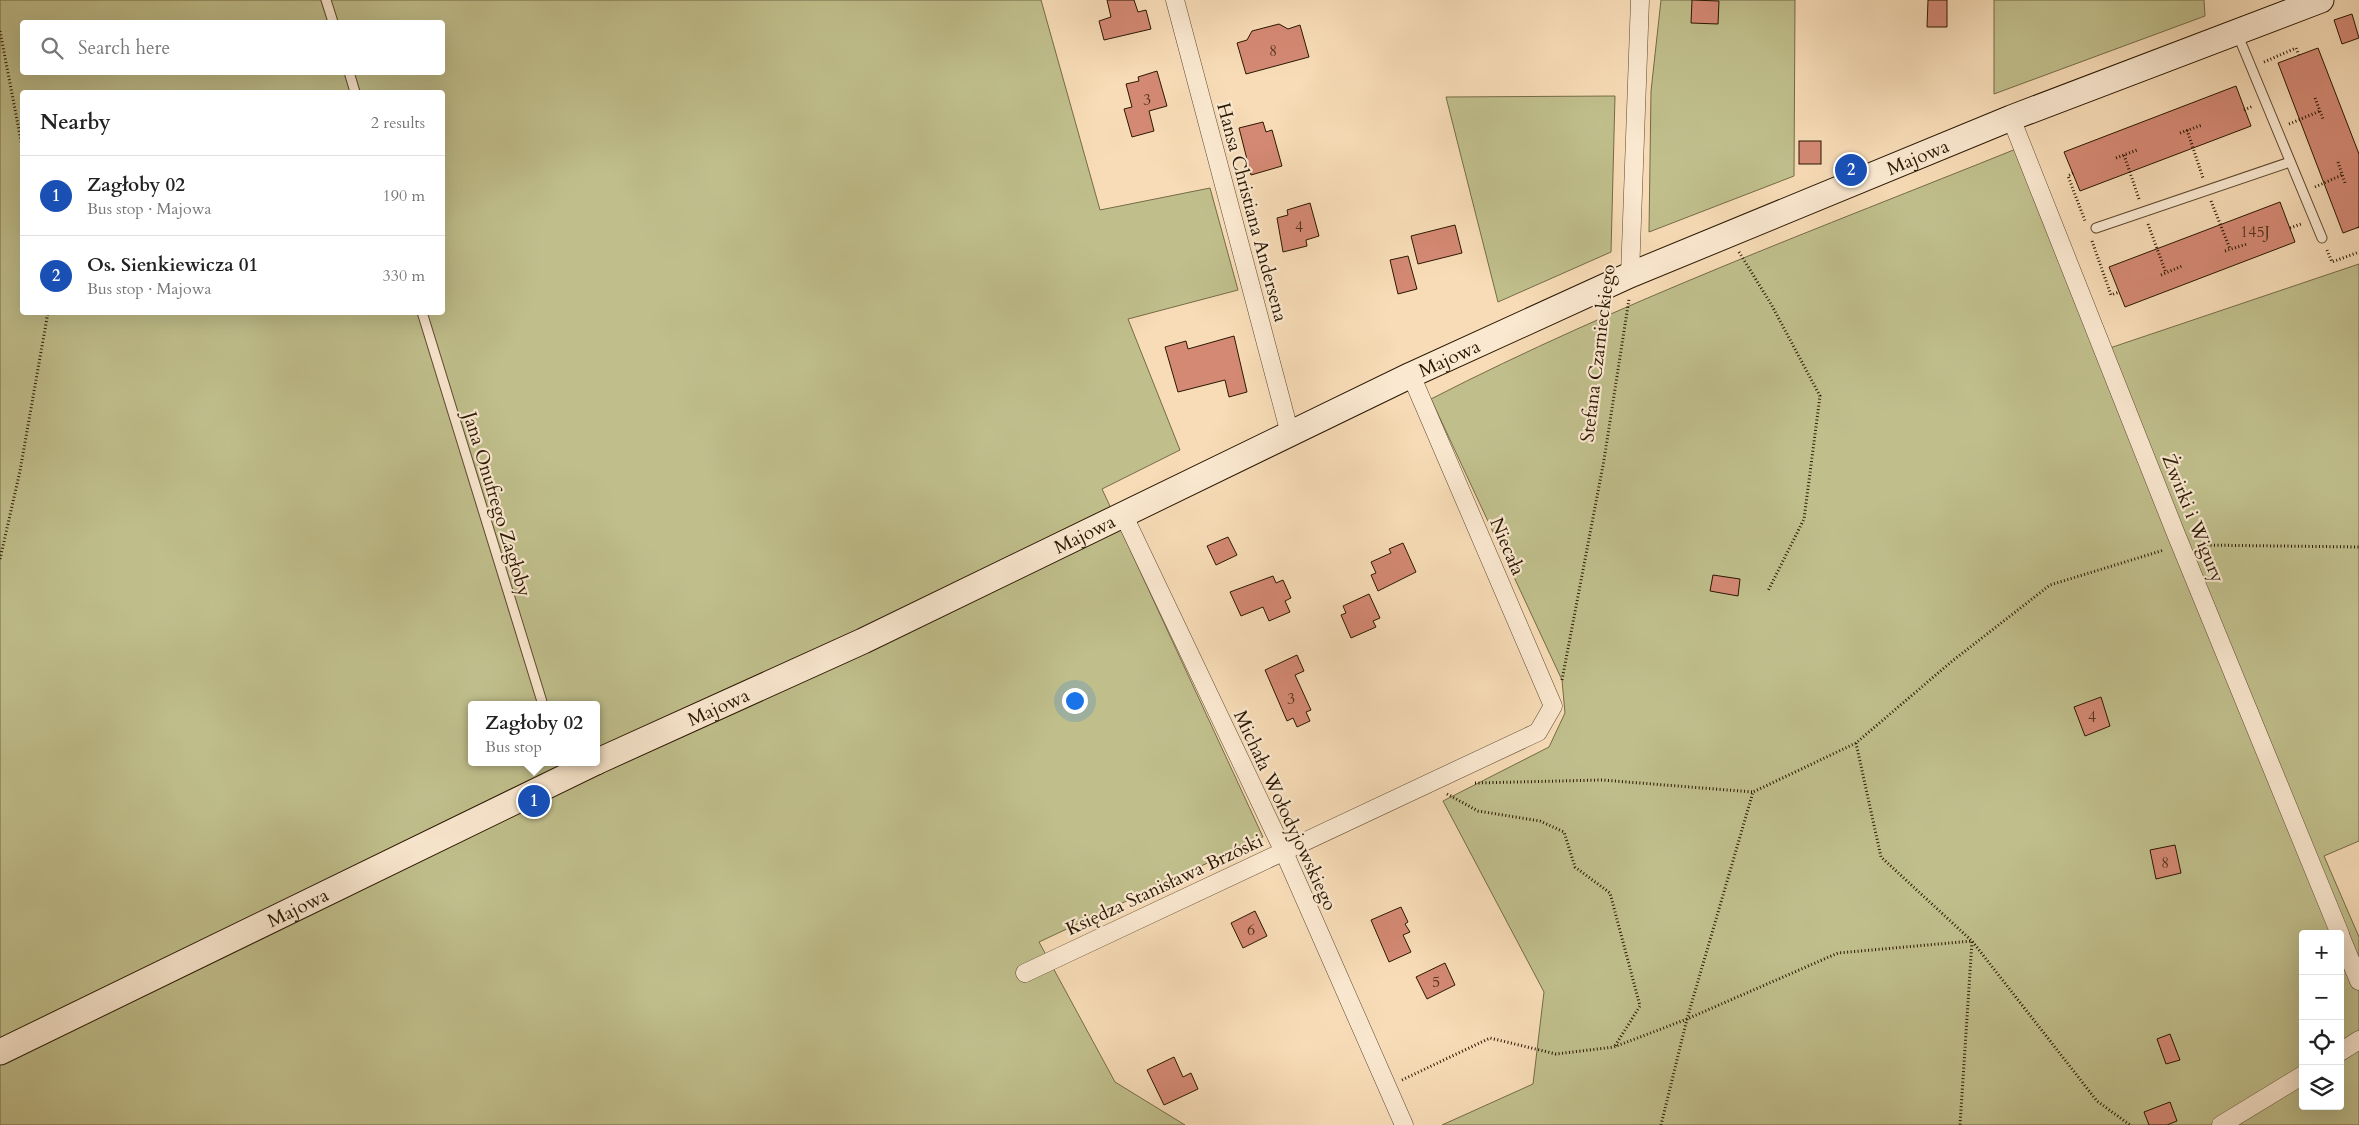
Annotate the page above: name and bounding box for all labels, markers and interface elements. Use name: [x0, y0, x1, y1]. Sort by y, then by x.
search box: [20, 20, 445, 75]
icon: search: [38, 34, 66, 62]
text: Search here: [78, 35, 170, 61]
house number: 8: [1269, 40, 1277, 62]
house number: 3: [1143, 89, 1151, 111]
street label: Hansa Christiana Andersena: [1210, 100, 1294, 325]
text: Nearby: [40, 108, 111, 137]
text: 2 results: [371, 112, 425, 134]
street label: Majowa: [1883, 133, 1953, 182]
pin: 2: [1835, 151, 1867, 189]
text: Zagłoby 02: [87, 172, 185, 198]
text: 1: [52, 185, 60, 207]
text: 190 m: [383, 185, 425, 207]
text: Bus stop · Majowa: [87, 198, 211, 220]
house number: 4: [1295, 216, 1303, 238]
house number: 145J: [2240, 221, 2270, 243]
text: Os. Sienkiewicza 01: [87, 252, 258, 278]
street label: Stefana Czarnieckiego: [1574, 263, 1622, 444]
text: 2: [52, 265, 60, 287]
text: 330 m: [383, 265, 425, 287]
text: Bus stop · Majowa: [87, 278, 211, 300]
street label: Majowa: [1414, 333, 1484, 384]
street label: Jana Onufrego Zagłoby: [456, 406, 538, 600]
street label: Żwirki i Wigury: [2155, 450, 2231, 587]
street label: Majowa: [1050, 509, 1120, 560]
street label: Niecała: [1483, 513, 1531, 579]
street label: Majowa: [683, 682, 754, 733]
your location: [1062, 688, 1088, 714]
house number: 3: [1287, 688, 1295, 710]
popup: [468, 701, 600, 766]
street label: Michała Wołodyjowskiego: [1227, 706, 1343, 915]
house number: 4: [2088, 706, 2096, 728]
text: Zagłoby 02: [485, 710, 583, 736]
text: Bus stop: [485, 736, 542, 758]
pin: 1: [518, 782, 550, 820]
street label: Księdza Stanisława Brzóski: [1061, 828, 1267, 942]
house number: 8: [2161, 852, 2169, 874]
street label: Majowa: [263, 882, 333, 934]
house number: 6: [1247, 919, 1255, 941]
map controls: [2299, 930, 2344, 1110]
button: +: [2299, 930, 2344, 975]
house number: 5: [1432, 971, 1440, 993]
button: −: [2299, 975, 2344, 1020]
button: locate: [2299, 1020, 2344, 1065]
button: layers: [2299, 1065, 2344, 1110]

